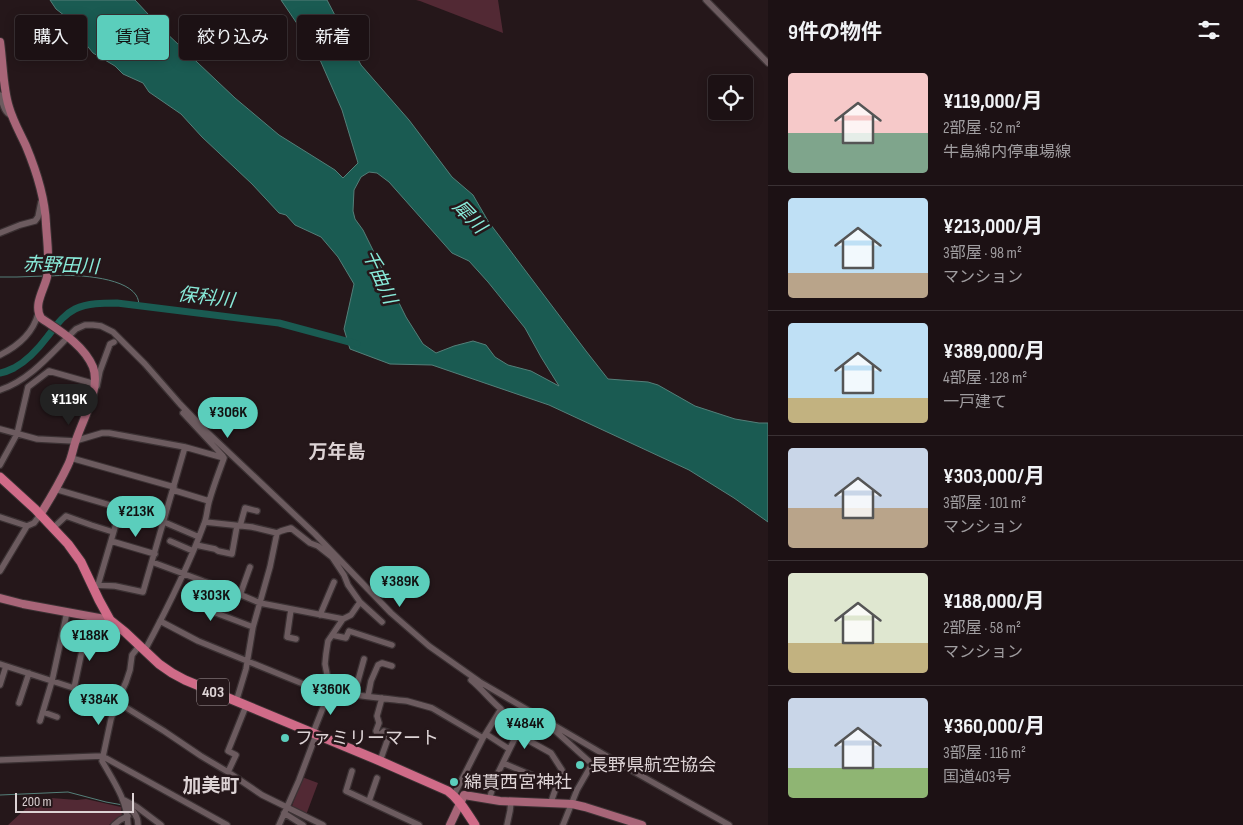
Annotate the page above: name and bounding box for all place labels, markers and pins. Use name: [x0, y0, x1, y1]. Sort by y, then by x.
pin: ¥119K: [34, 384, 104, 426]
pin: ¥306K: [193, 396, 263, 439]
pin: ¥213K: [101, 496, 171, 538]
pin: ¥389K: [365, 566, 435, 608]
pin: ¥303K: [176, 580, 246, 622]
pin: ¥188K: [55, 620, 125, 662]
pin: ¥360K: [296, 674, 366, 716]
pin: ¥384K: [64, 684, 134, 726]
pin: ¥484K: [490, 708, 560, 750]
place label: ファミリーマート: [295, 728, 439, 749]
marker: ファミリーマート: [279, 732, 291, 744]
place label: 長野県航空協会: [590, 755, 716, 776]
marker: 長野県航空協会: [574, 759, 586, 771]
place label: 綿貫西宮神社: [464, 772, 572, 793]
marker: 綿貫西宮神社: [448, 776, 460, 788]

